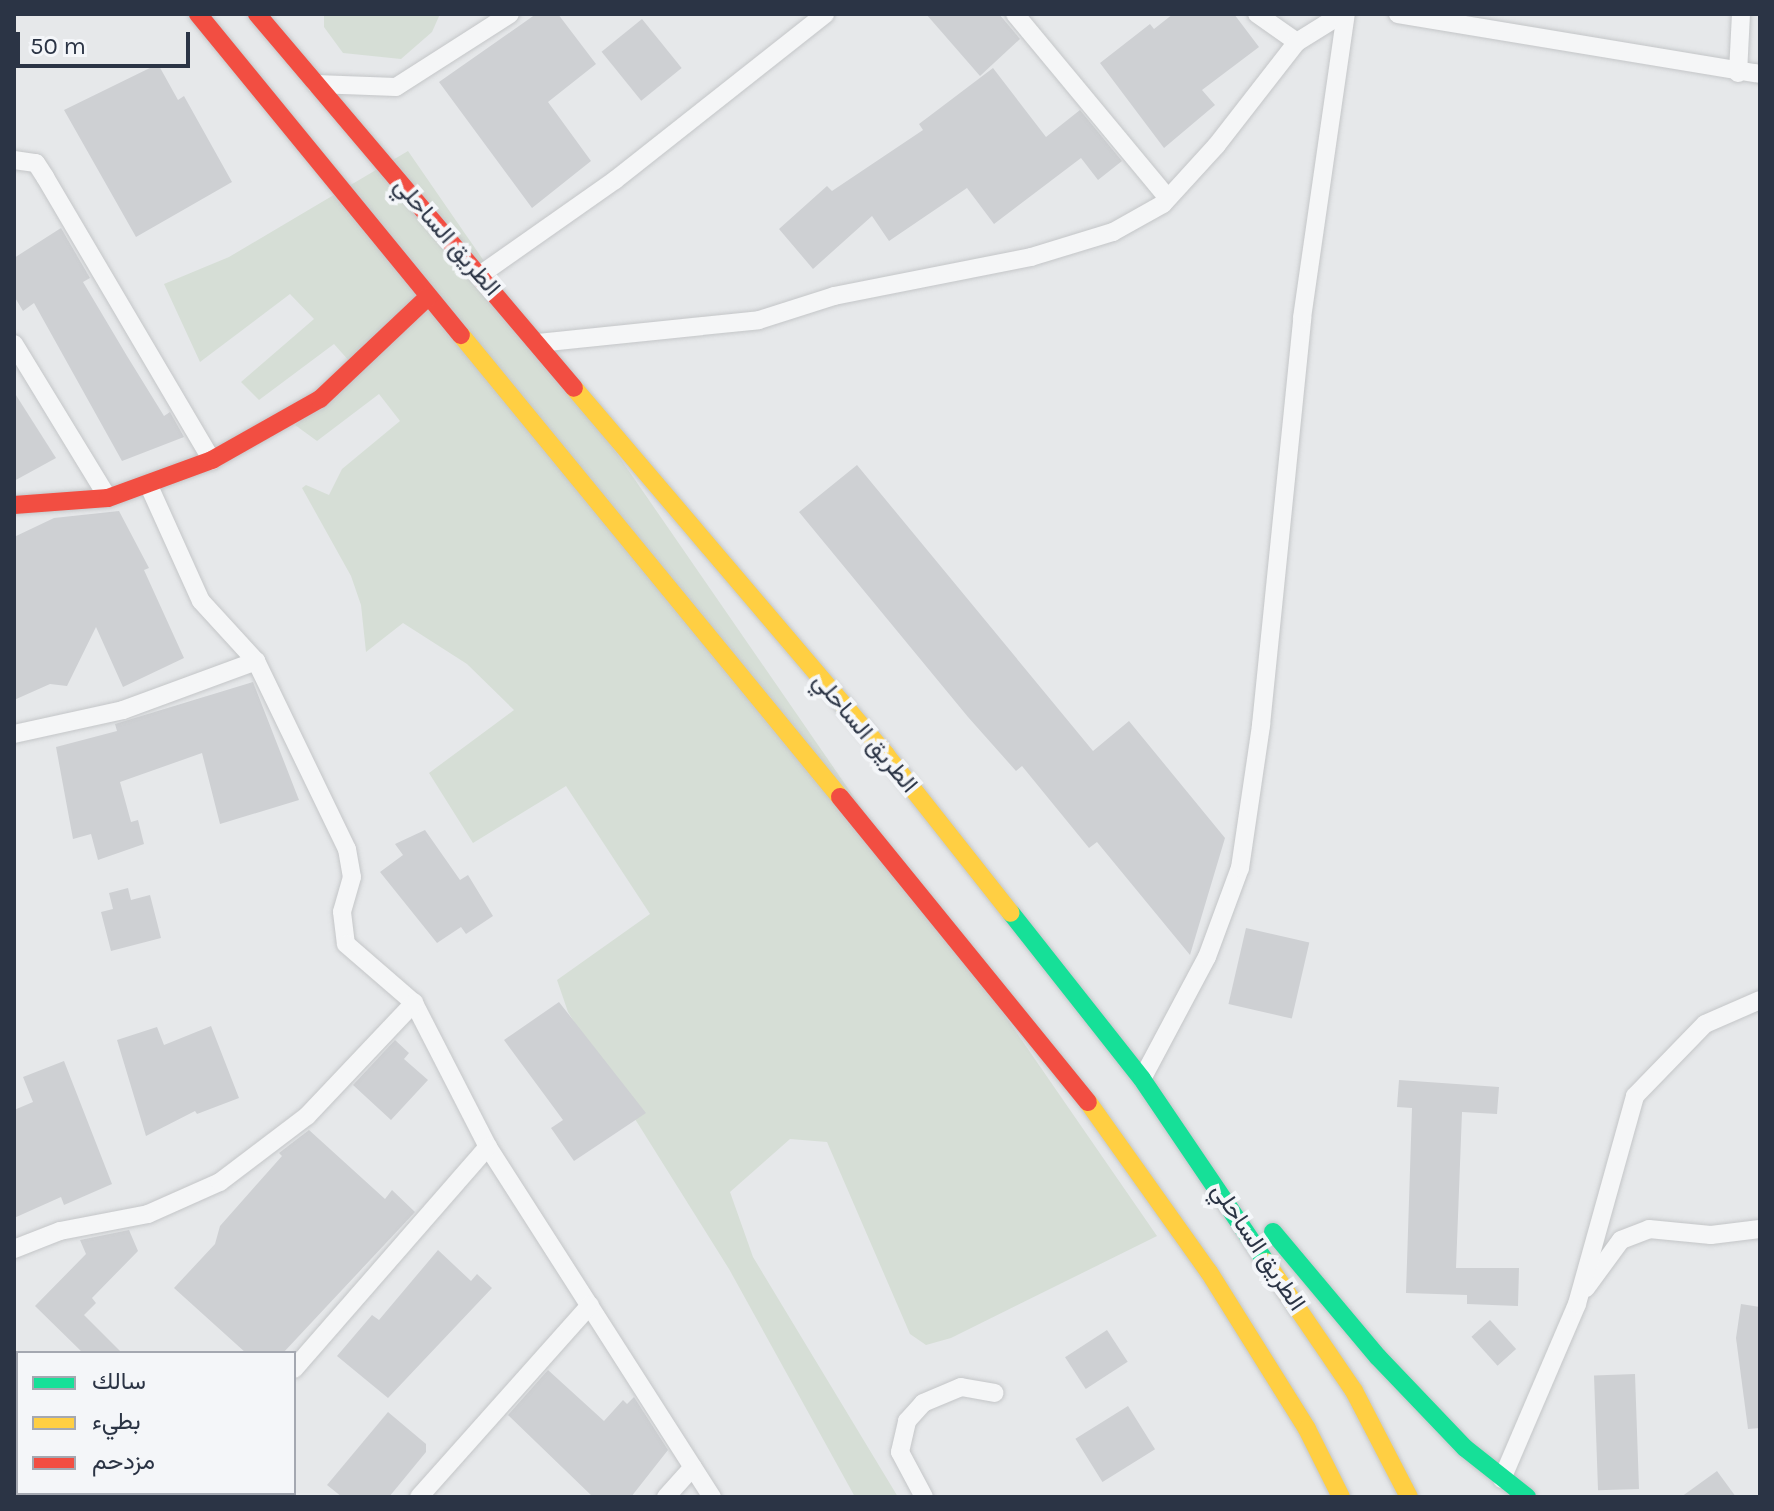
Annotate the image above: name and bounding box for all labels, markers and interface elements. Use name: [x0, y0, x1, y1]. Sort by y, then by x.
scale bar: [20, 16, 194, 66]
text: 50 m: [30, 32, 86, 60]
street label: الطريق الساحلي: [388, 172, 506, 302]
street label: الطريق الساحلي: [806, 667, 924, 799]
street label: الطريق الساحلي: [1205, 1178, 1311, 1316]
legend: [16, 1351, 296, 1495]
text: سالك: [92, 1367, 146, 1395]
text: بطيء: [92, 1407, 141, 1435]
text: مزدحم: [92, 1447, 155, 1475]

